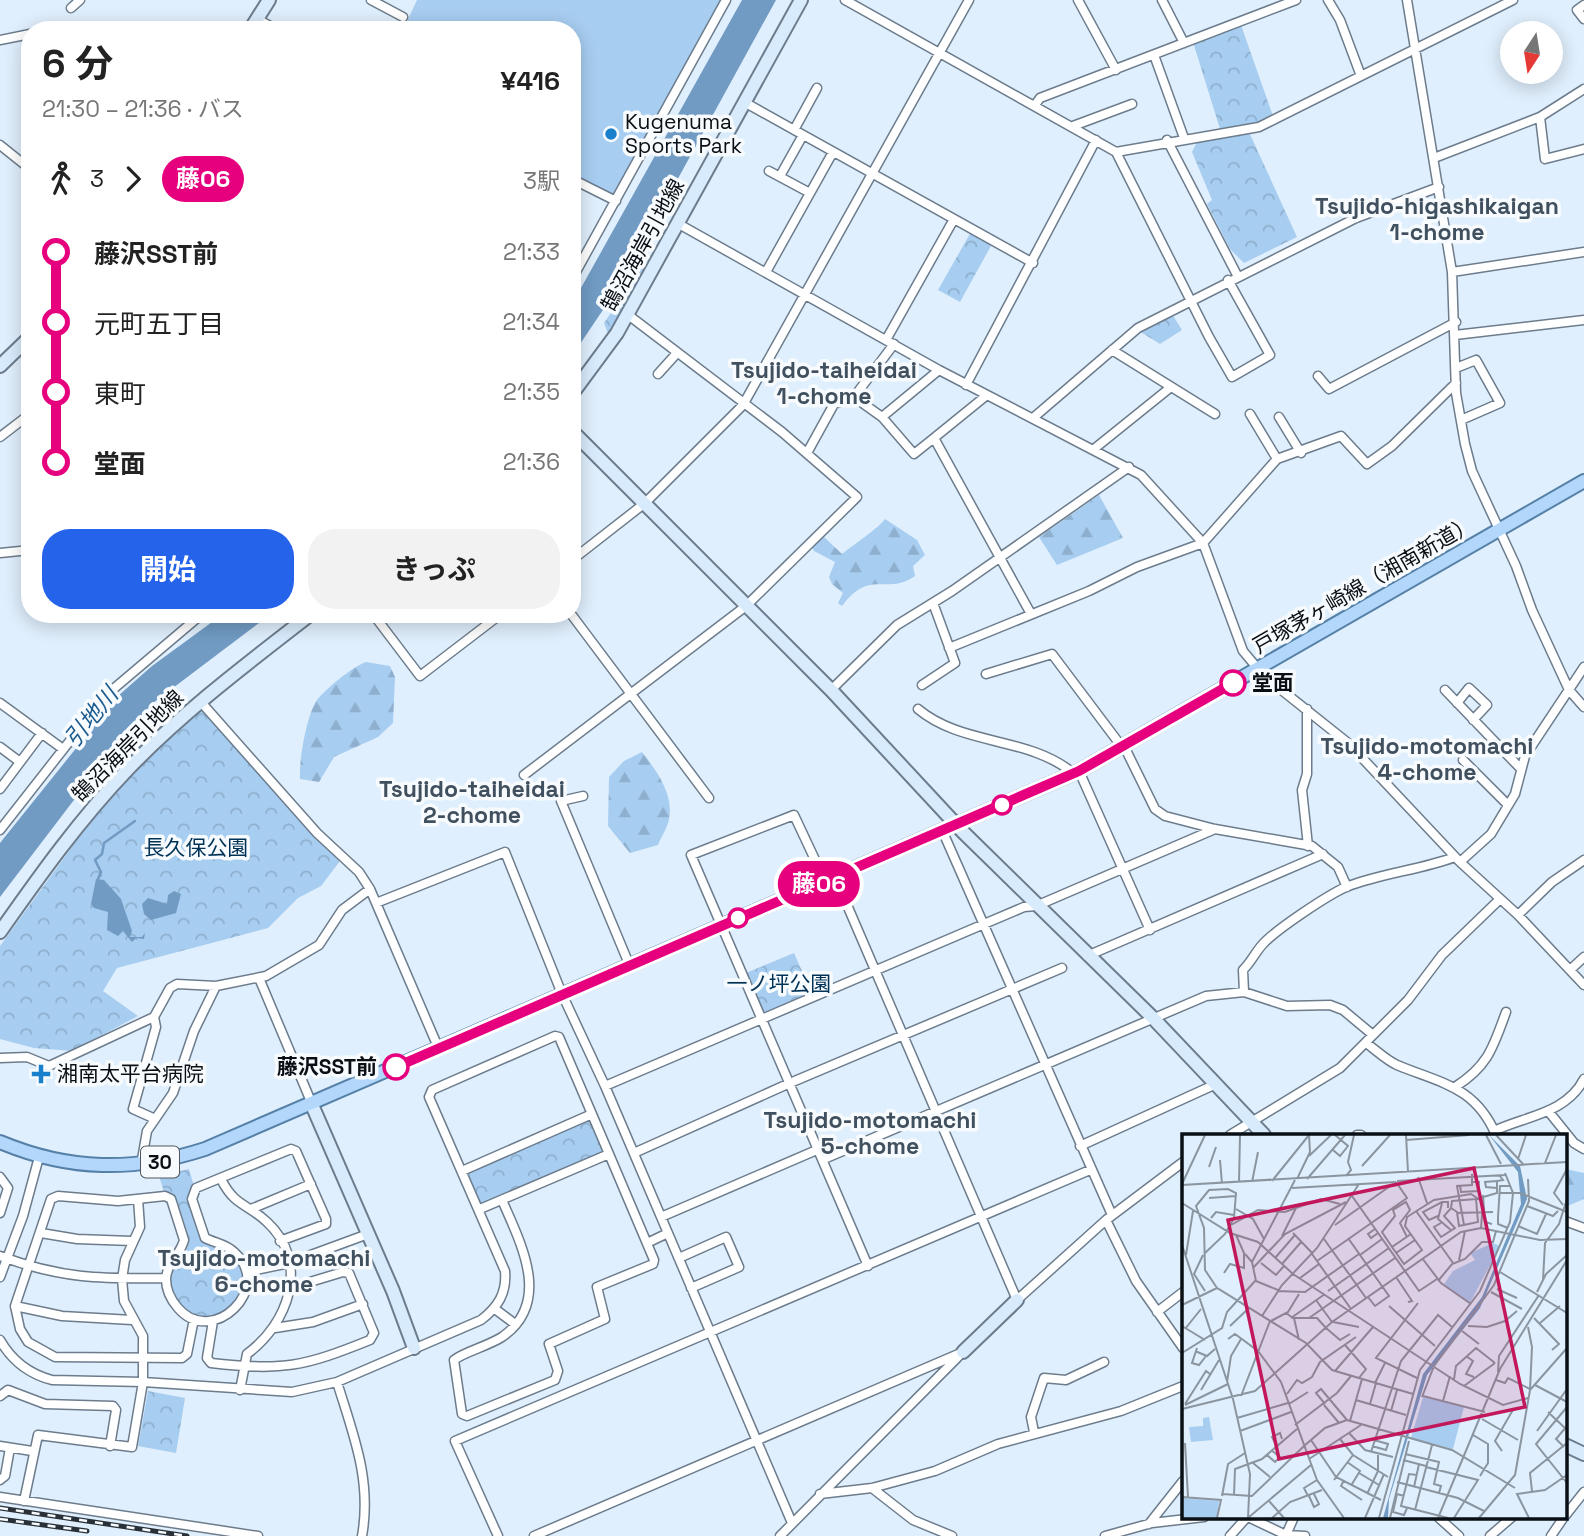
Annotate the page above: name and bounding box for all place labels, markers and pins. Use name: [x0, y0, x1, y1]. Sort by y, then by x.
place label: Kugenuma Sports Park: [625, 108, 742, 159]
marker: Kugenuma Sports Park: [603, 126, 619, 142]
place label: 堂面: [1252, 669, 1294, 696]
marker: 堂面: [1220, 670, 1246, 696]
unlabelled marker: [992, 795, 1012, 815]
unlabelled marker: [728, 908, 748, 928]
place label: 藤沢SST前: [277, 1053, 377, 1080]
marker: 藤沢SST前: [383, 1054, 409, 1080]
place label: 湘南太平台病院: [57, 1060, 204, 1087]
marker: 湘南太平台病院: [31, 1064, 51, 1084]

